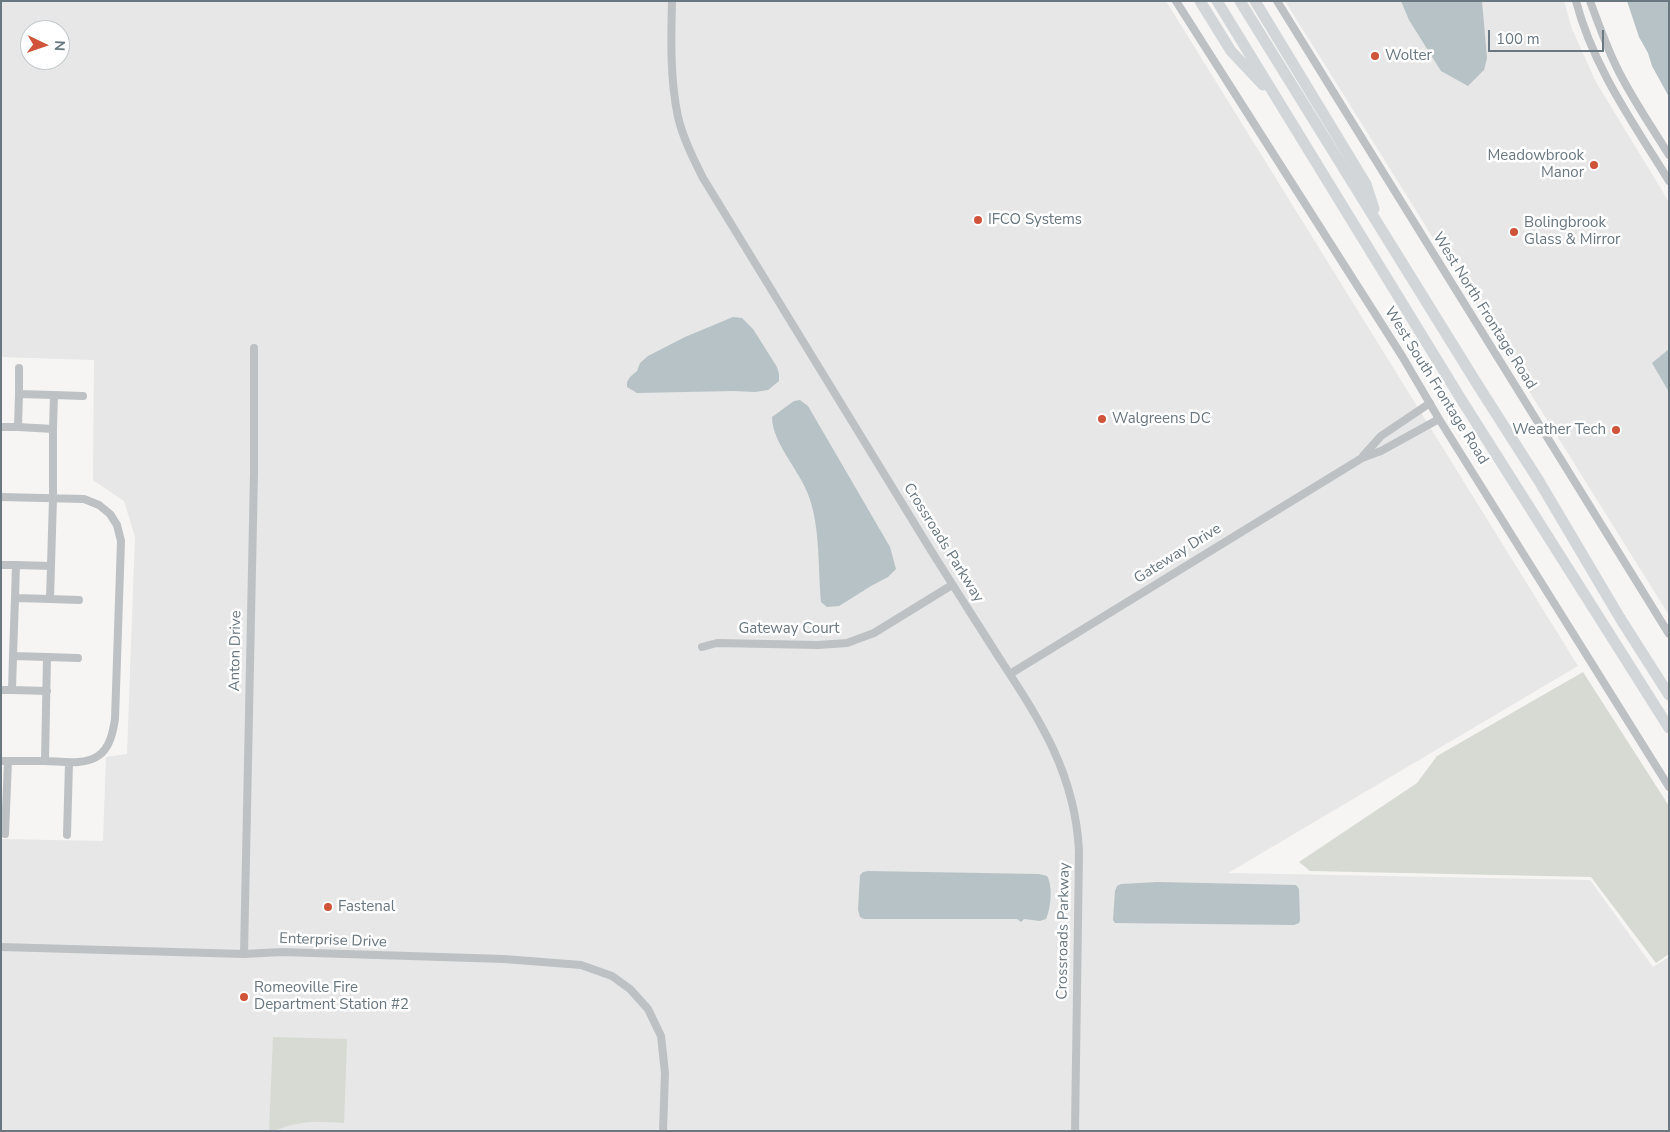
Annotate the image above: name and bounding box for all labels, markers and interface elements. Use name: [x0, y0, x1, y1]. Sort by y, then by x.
north arrow: [20, 20, 70, 70]
scale bar: [1490, 20, 1606, 52]
text: 100 m: [1496, 29, 1540, 49]
text: N: [50, 40, 69, 51]
place label: Wolter: [1385, 47, 1432, 65]
marker: Wolter: [1369, 50, 1381, 62]
place label: Meadowbrook Manor: [1487, 147, 1584, 182]
marker: Meadowbrook Manor: [1588, 159, 1600, 171]
place label: IFCO Systems: [988, 211, 1082, 229]
marker: IFCO Systems: [972, 214, 984, 226]
place label: Bolingbrook Glass & Mirror: [1524, 214, 1620, 249]
marker: Bolingbrook Glass & Mirror: [1508, 226, 1520, 238]
street label: West North Frontage Road: [1428, 229, 1540, 393]
street label: West South Frontage Road: [1380, 304, 1492, 468]
place label: Walgreens DC: [1112, 410, 1211, 428]
marker: Walgreens DC: [1096, 413, 1108, 425]
place label: Weather Tech: [1512, 421, 1606, 439]
marker: Weather Tech: [1610, 424, 1622, 436]
street label: Crossroads Parkway: [899, 480, 987, 606]
street label: Gateway Drive: [1131, 520, 1225, 588]
street label: Anton Drive: [226, 610, 246, 692]
street label: Gateway Court: [738, 620, 840, 638]
street label: Crossroads Parkway: [1054, 862, 1074, 1000]
place label: Fastenal: [338, 898, 395, 916]
marker: Fastenal: [322, 901, 334, 913]
street label: Enterprise Drive: [279, 930, 387, 952]
place label: Romeoville Fire Department Station #2: [254, 979, 409, 1014]
marker: Romeoville Fire Department Station #2: [238, 991, 250, 1003]

